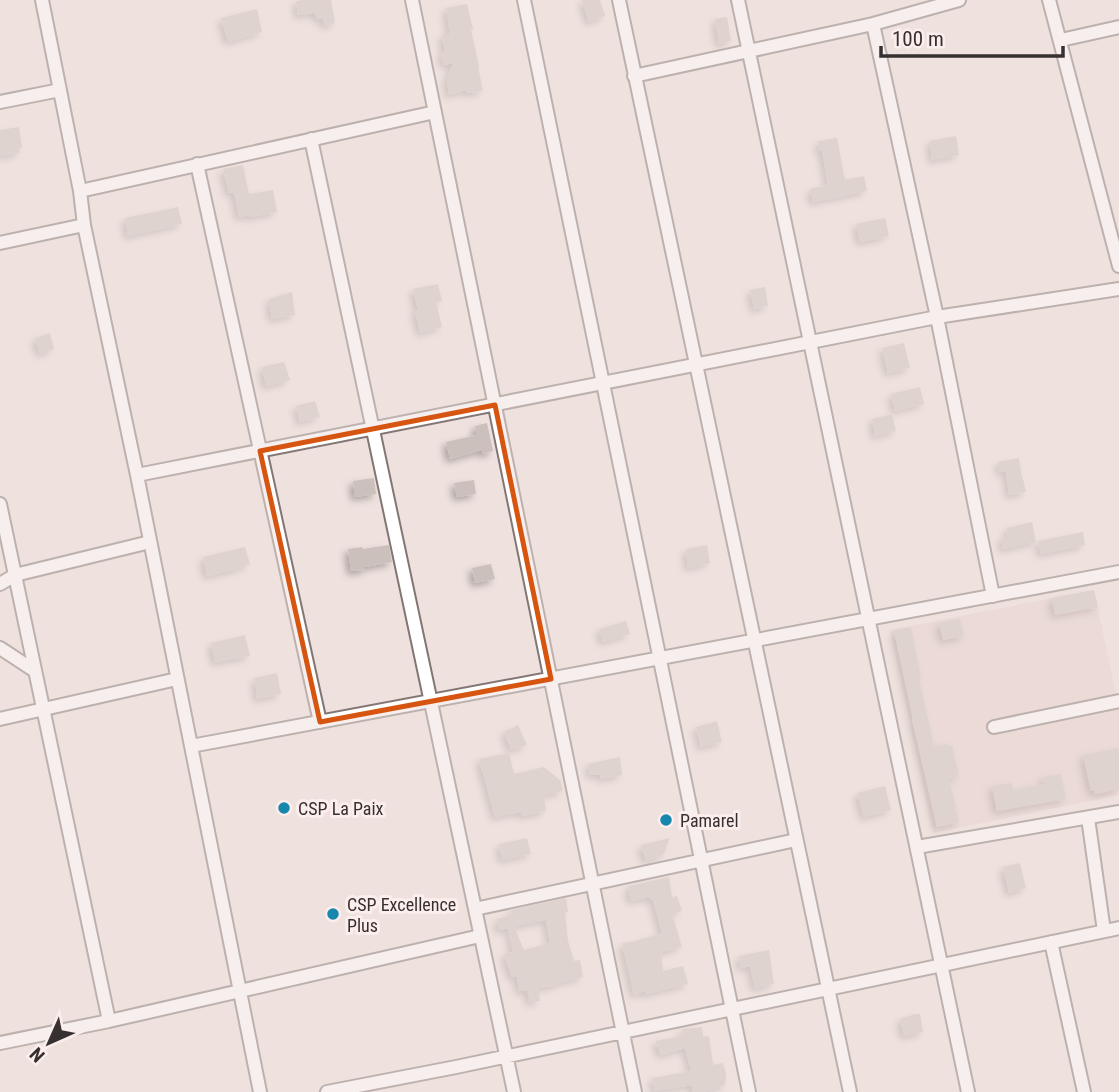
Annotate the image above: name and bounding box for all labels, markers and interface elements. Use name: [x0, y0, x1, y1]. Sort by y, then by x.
scale bar: [881, 14, 1063, 58]
text: 100 m: [892, 27, 944, 51]
place label: CSP La Paix: [298, 798, 384, 819]
marker: CSP La Paix: [276, 800, 292, 816]
place label: Pamarel: [680, 810, 739, 831]
marker: Pamarel: [658, 812, 674, 828]
place label: CSP Excellence Plus: [347, 894, 456, 936]
marker: CSP Excellence Plus: [325, 906, 341, 922]
north arrow: [14, 1008, 84, 1078]
text: N: [25, 1042, 50, 1067]

